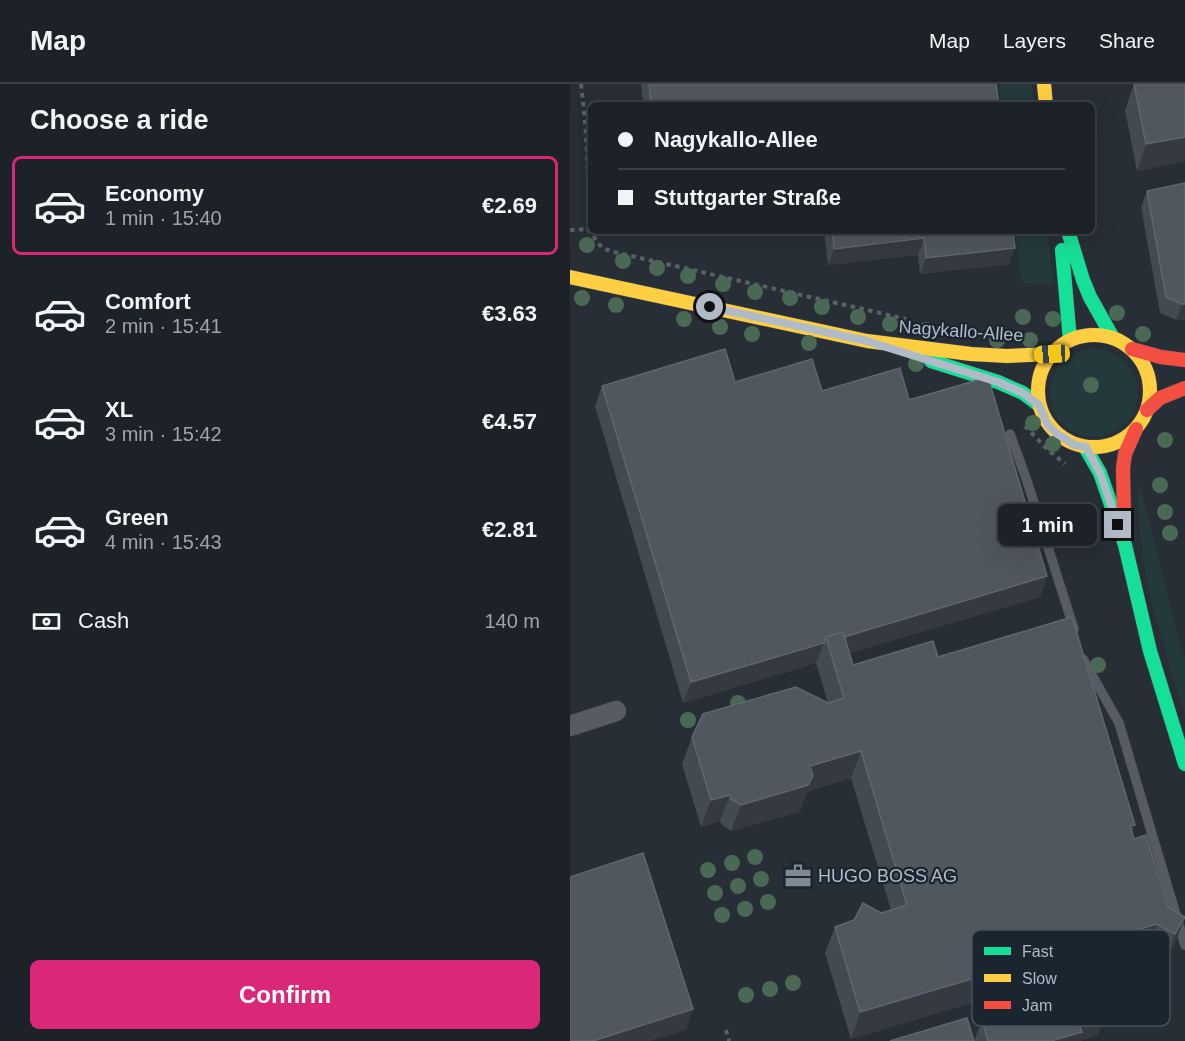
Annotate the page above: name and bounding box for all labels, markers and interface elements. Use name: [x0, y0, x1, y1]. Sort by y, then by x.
text: Map: [30, 25, 86, 56]
text: Map: [929, 29, 970, 52]
text: Layers: [1003, 29, 1066, 52]
text: Share: [1099, 29, 1155, 52]
text: Choose a ride: [30, 105, 209, 135]
text: Nagykallo-Allee: [654, 127, 818, 152]
icon: car: [33, 179, 87, 233]
text: Economy: [105, 181, 204, 206]
text: Stuttgarter Straße: [654, 185, 841, 210]
text: €2.69: [482, 193, 537, 218]
text: 1 min · 15:40: [105, 207, 222, 229]
icon: car: [33, 287, 87, 341]
text: Comfort: [105, 289, 191, 314]
route start: [696, 293, 723, 320]
text: €3.63: [482, 301, 537, 326]
text: 2 min · 15:41: [105, 315, 222, 337]
street label: Nagykallo-Allee: [898, 317, 1024, 345]
car: [1034, 344, 1070, 364]
icon: car: [33, 395, 87, 449]
text: XL: [105, 397, 133, 422]
text: €4.57: [482, 409, 537, 434]
text: 3 min · 15:42: [105, 423, 222, 445]
icon: car: [33, 503, 87, 557]
callout: 1 min: [998, 504, 1097, 546]
text: Green: [105, 505, 169, 530]
route end: [1104, 511, 1131, 538]
text: 1 min: [1021, 514, 1074, 536]
text: €2.81: [482, 517, 537, 542]
text: 4 min · 15:43: [105, 531, 222, 553]
icon: cash: [30, 605, 63, 638]
text: Cash: [78, 608, 129, 633]
text: 140 m: [484, 610, 540, 632]
office icon: HUGO BOSS AG: [783, 861, 813, 891]
place label: HUGO BOSS AG: [818, 866, 957, 886]
legend: [972, 930, 1170, 1026]
text: Fast: [1022, 943, 1054, 960]
button: Confirm: [30, 960, 540, 1029]
text: Slow: [1022, 970, 1057, 987]
text: Jam: [1022, 997, 1052, 1014]

